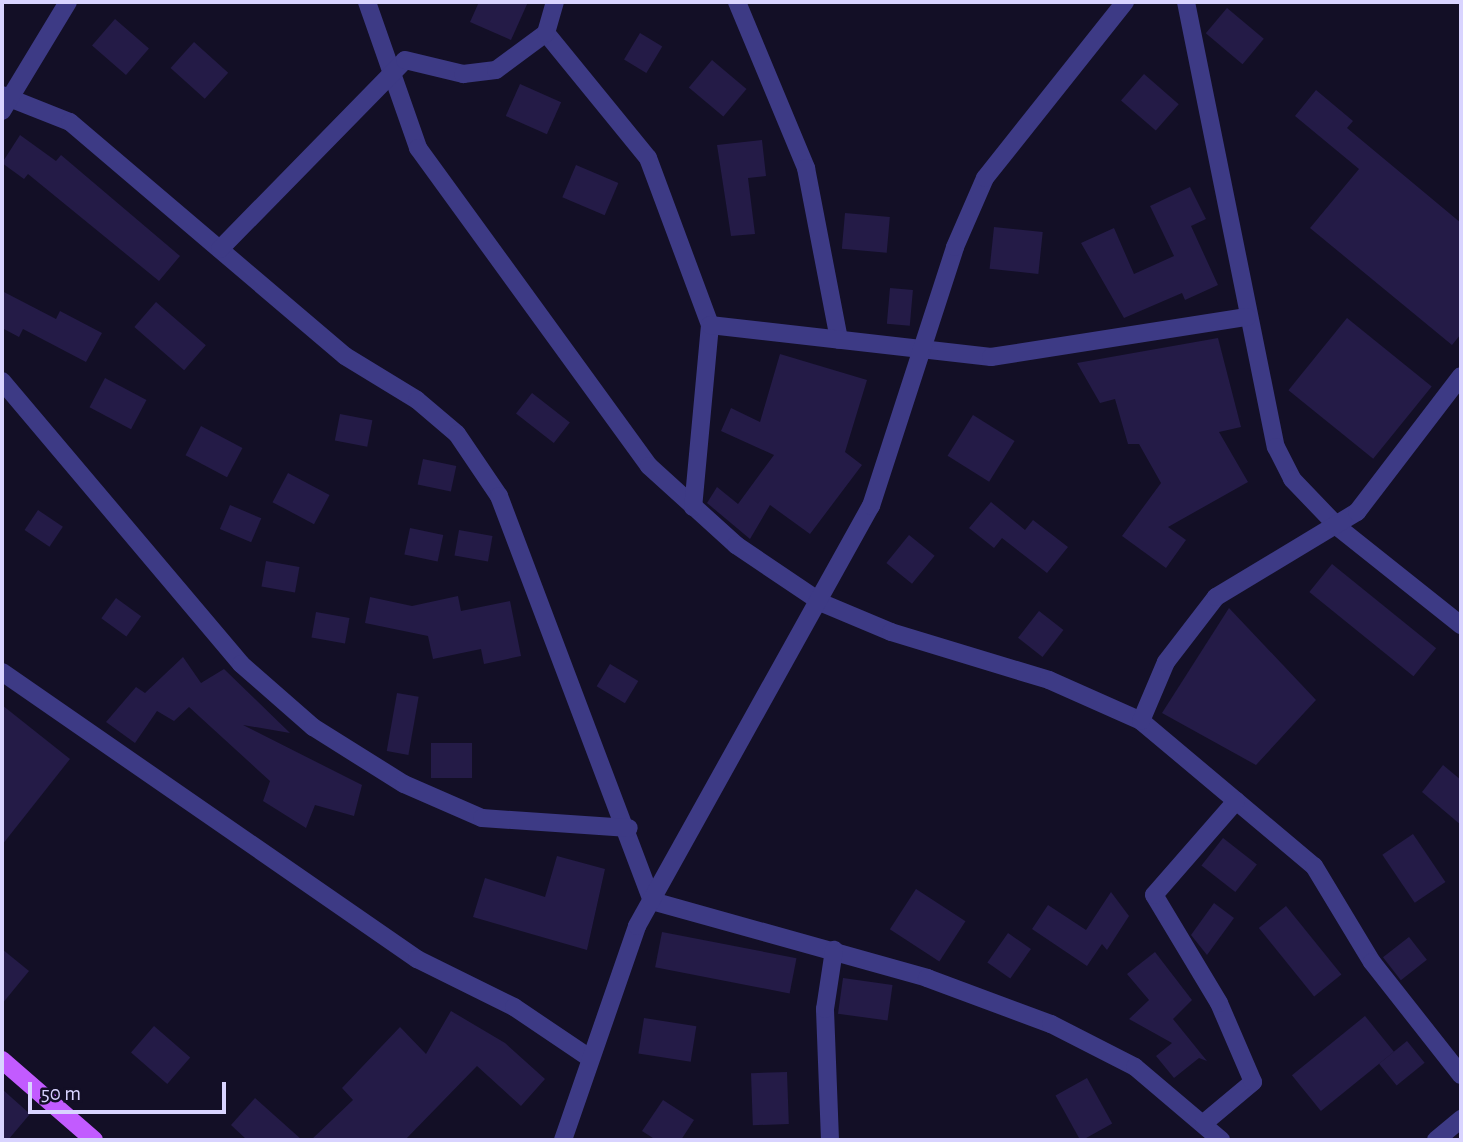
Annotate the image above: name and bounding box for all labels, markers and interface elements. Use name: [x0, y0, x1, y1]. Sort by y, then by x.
scale bar: [32, 1068, 229, 1112]
text: 50 m: [41, 1083, 81, 1104]

